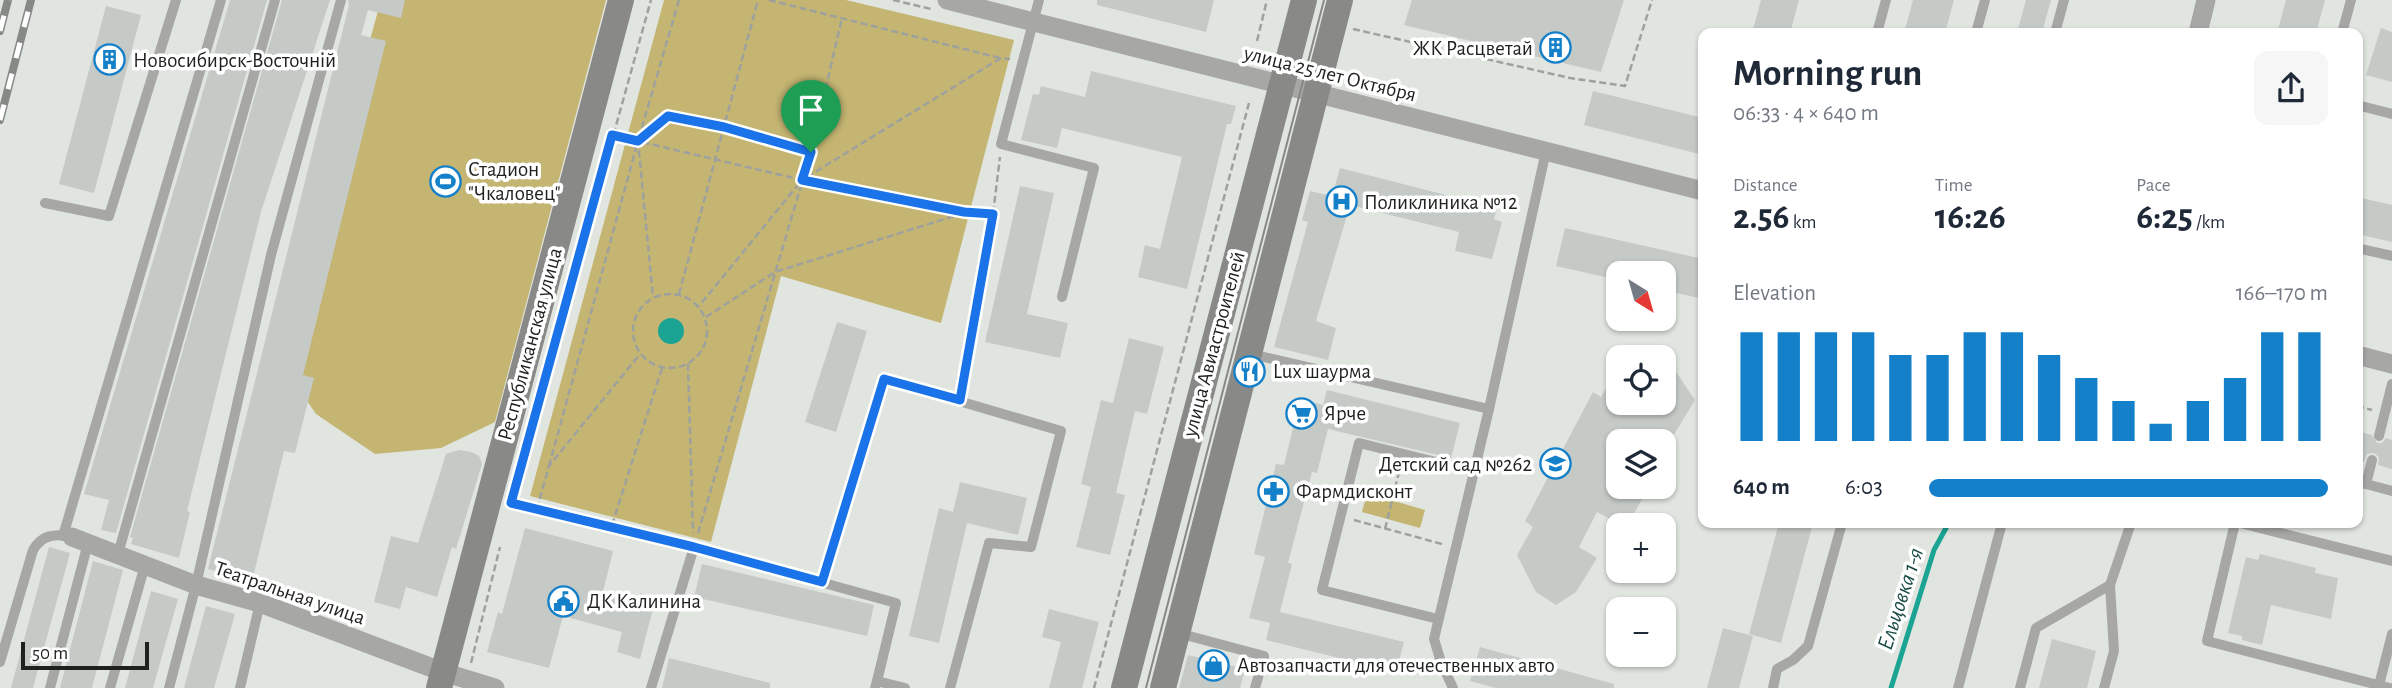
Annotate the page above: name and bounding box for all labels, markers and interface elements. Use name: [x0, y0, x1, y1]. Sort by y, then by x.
building icon: ЖК Расцветай: [1539, 31, 1573, 65]
place label: ЖК Расцветай: [1413, 38, 1533, 59]
street label: улица 25 лет Октября: [1241, 42, 1418, 106]
building icon: Новосибирск-Восточній: [93, 43, 127, 77]
place label: Новосибирск-Восточній: [133, 50, 336, 71]
button: share: [2254, 51, 2328, 125]
text: Morning run: [1733, 55, 1922, 93]
pin: [781, 80, 841, 152]
icon: arrive: [792, 91, 830, 129]
text: 06:33 · 4 × 640 m: [1733, 102, 1879, 125]
place label: Стадион "Чкаловец": [468, 159, 561, 204]
sports icon: Стадион "Чкаловец": [428, 164, 462, 198]
text: Distance: [1733, 176, 1797, 195]
text: Time: [1935, 176, 1973, 195]
text: Pace: [2136, 176, 2171, 195]
hospital icon: Поликлиника №12: [1324, 185, 1358, 219]
place label: Поликлиника №12: [1364, 192, 1517, 213]
text: 2.56: [1733, 200, 1790, 235]
text: 16:26: [1935, 200, 2006, 235]
text: 6:25: [2136, 200, 2193, 235]
text: km: [1790, 213, 1817, 232]
text: /km: [2193, 213, 2225, 232]
street label: Республиканская улица: [494, 245, 566, 443]
street label: улица Авиастроителей: [1179, 249, 1249, 440]
north arrow: [1606, 261, 1676, 331]
map controls: [1606, 261, 1676, 667]
text: Elevation: [1733, 282, 1816, 305]
text: 166–170 m: [2236, 282, 2328, 305]
button: locate: [1606, 345, 1676, 415]
restaurant icon: Lux шаурма: [1233, 354, 1267, 388]
place label: Lux шаурма: [1273, 361, 1372, 382]
supermarket icon: Ярче: [1284, 396, 1318, 430]
place label: Ярче: [1324, 403, 1366, 424]
button: layers: [1606, 429, 1676, 499]
school or university icon: Детский сад №262: [1538, 447, 1572, 481]
place label: Детский сад №262: [1379, 454, 1532, 475]
pharmacy icon: Фармдисконт: [1256, 474, 1290, 508]
text: 640 m: [1733, 476, 1790, 499]
text: 6:03: [1845, 476, 1883, 499]
place label: Фармдисконт: [1296, 481, 1413, 502]
button: +: [1606, 513, 1676, 583]
water label: Ельцовка 1-я: [1874, 545, 1928, 653]
street label: Театральная улица: [212, 557, 368, 629]
public building icon: ДК Калинина: [547, 584, 581, 618]
place label: ДК Калинина: [587, 591, 702, 612]
button: −: [1606, 597, 1676, 667]
scale bar: [21, 639, 149, 671]
text: 50 m: [32, 644, 68, 663]
shop icon: Автозапчасти для отечественных авто: [1197, 648, 1231, 682]
place label: Автозапчасти для отечественных авто: [1237, 655, 1555, 676]

